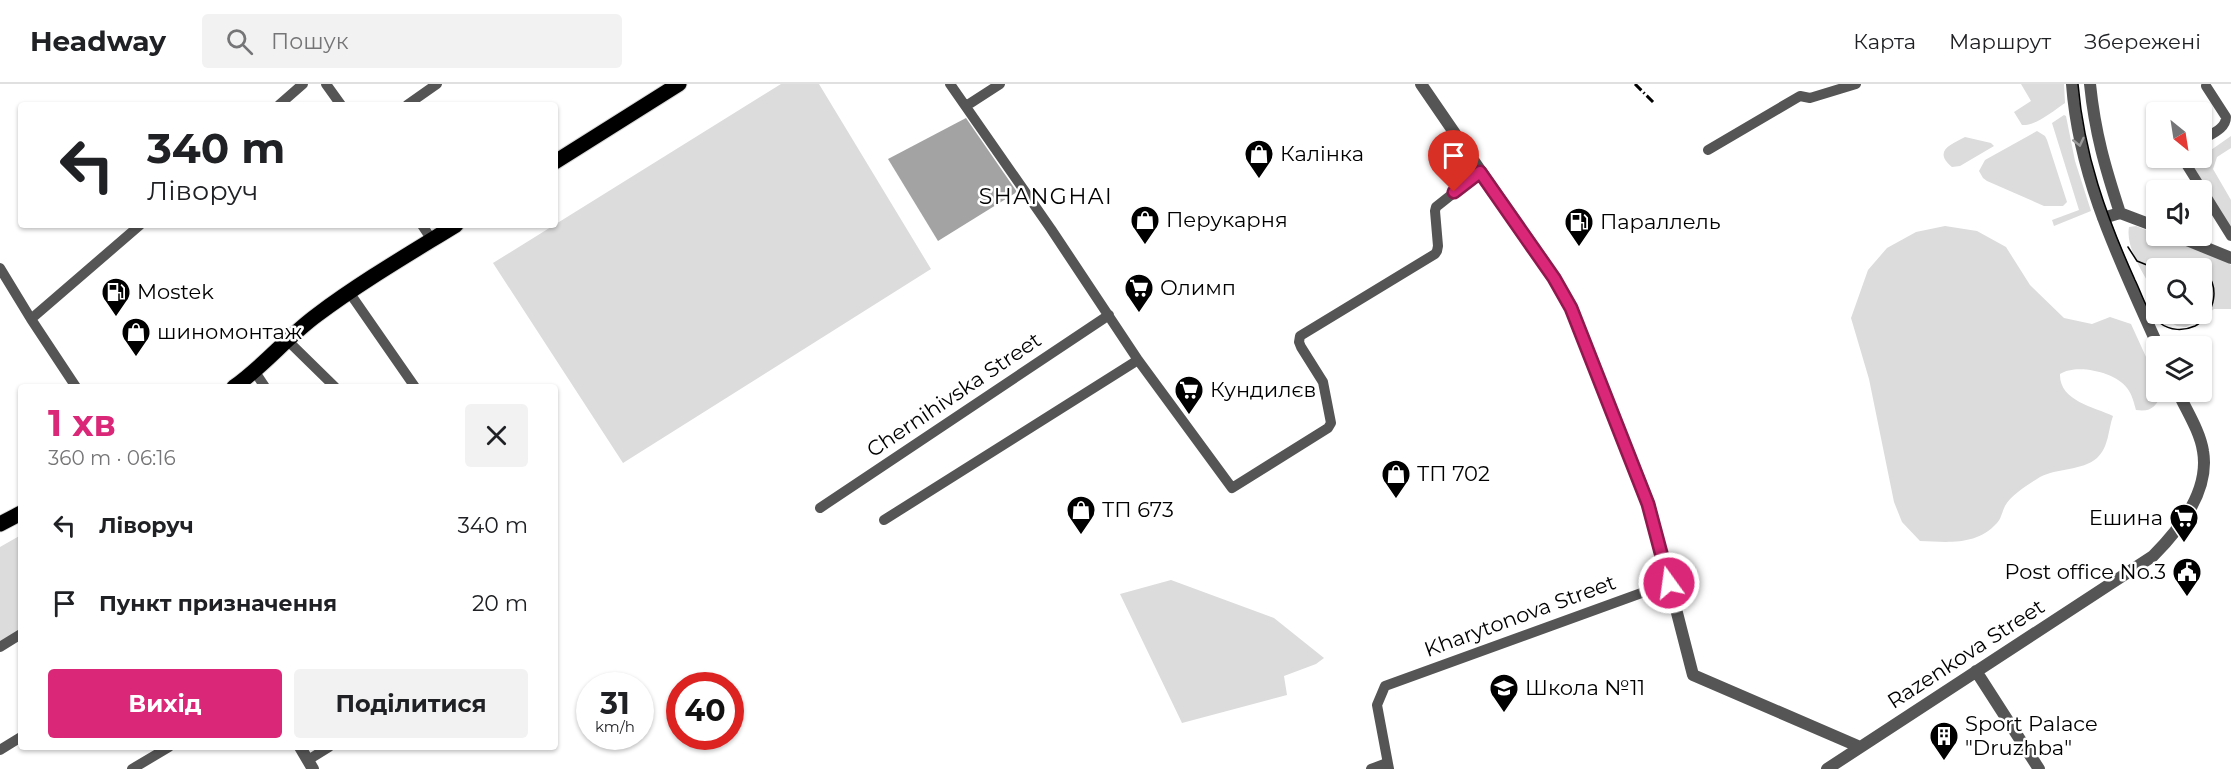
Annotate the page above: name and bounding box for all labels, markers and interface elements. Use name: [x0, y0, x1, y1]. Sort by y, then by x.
search box: [202, 14, 622, 68]
text: Headway: [30, 24, 166, 58]
icon: search: [223, 25, 256, 58]
text: Пошук: [271, 28, 349, 55]
text: Карта: [1853, 29, 1916, 54]
text: Маршрут: [1949, 29, 2051, 54]
text: Збережені: [2084, 29, 2201, 54]
north arrow: [2146, 102, 2212, 168]
map controls: [2146, 102, 2212, 402]
text: 340 m: [147, 122, 285, 174]
icon: left: [48, 126, 126, 204]
pin: [1428, 130, 1479, 192]
one-way arrow: [2072, 137, 2085, 147]
shop icon: Калінка: [1243, 138, 1275, 180]
icon: arrive: [1437, 139, 1470, 172]
place label: Калінка: [1280, 141, 1364, 166]
text: Ліворуч: [147, 174, 259, 207]
button: sound: [2146, 180, 2212, 246]
district label: SHANGHAI: [979, 183, 1113, 210]
shop icon: Перукарня: [1129, 204, 1161, 246]
fuel station icon: Параллель: [1563, 206, 1595, 248]
place label: Перукарня: [1166, 207, 1288, 232]
place label: Параллель: [1600, 209, 1721, 234]
button: search: [2146, 258, 2212, 324]
supermarket icon: Олимп: [1123, 272, 1155, 314]
place label: Олимп: [1160, 275, 1236, 300]
fuel station icon: Mostek: [100, 276, 132, 318]
place label: Mostek: [137, 279, 214, 304]
shop icon: шиномонтаж: [120, 316, 152, 358]
place label: шиномонтаж: [157, 319, 302, 344]
street label: Chernihivska Street: [862, 327, 1046, 462]
button: layers: [2146, 336, 2212, 402]
supermarket icon: Кундилєв: [1173, 374, 1205, 416]
place label: Кундилєв: [1210, 377, 1316, 402]
text: 1 хв: [48, 401, 116, 445]
button: close: [465, 404, 528, 467]
text: 360 m · 06:16: [48, 446, 176, 470]
shop icon: ТП 702: [1380, 458, 1412, 500]
place label: ТП 702: [1417, 461, 1490, 486]
shop icon: ТП 673: [1065, 494, 1097, 536]
place label: ТП 673: [1102, 497, 1174, 522]
supermarket icon: Ешина: [2168, 502, 2200, 544]
place label: Ешина: [2089, 505, 2163, 530]
icon: left: [48, 509, 81, 542]
text: Ліворуч: [99, 512, 194, 539]
text: 340 m: [457, 512, 528, 539]
position arrow: [1637, 551, 1701, 615]
public building icon: Post office No.3: [2171, 556, 2203, 598]
place label: Post office No.3: [2004, 559, 2166, 584]
street label: Kharytonova Street: [1421, 569, 1619, 662]
icon: arrive: [48, 587, 81, 620]
text: Пункт призначення: [99, 590, 337, 617]
text: 20 m: [472, 590, 528, 617]
street label: Razenkova Street: [1883, 593, 2049, 714]
button: Вихід: [48, 669, 282, 738]
button: Поділитися: [294, 669, 528, 738]
speed limit sign: 40: [666, 672, 744, 750]
school or university icon: Школа №11: [1488, 672, 1520, 714]
place label: Школа №11: [1525, 675, 1645, 700]
text: 31: [600, 685, 630, 722]
place label: Sport Palace "Druzhba": [1965, 711, 2098, 760]
text: km/h: [595, 717, 635, 736]
building icon: Sport Palace "Druzhba": [1928, 720, 1960, 762]

